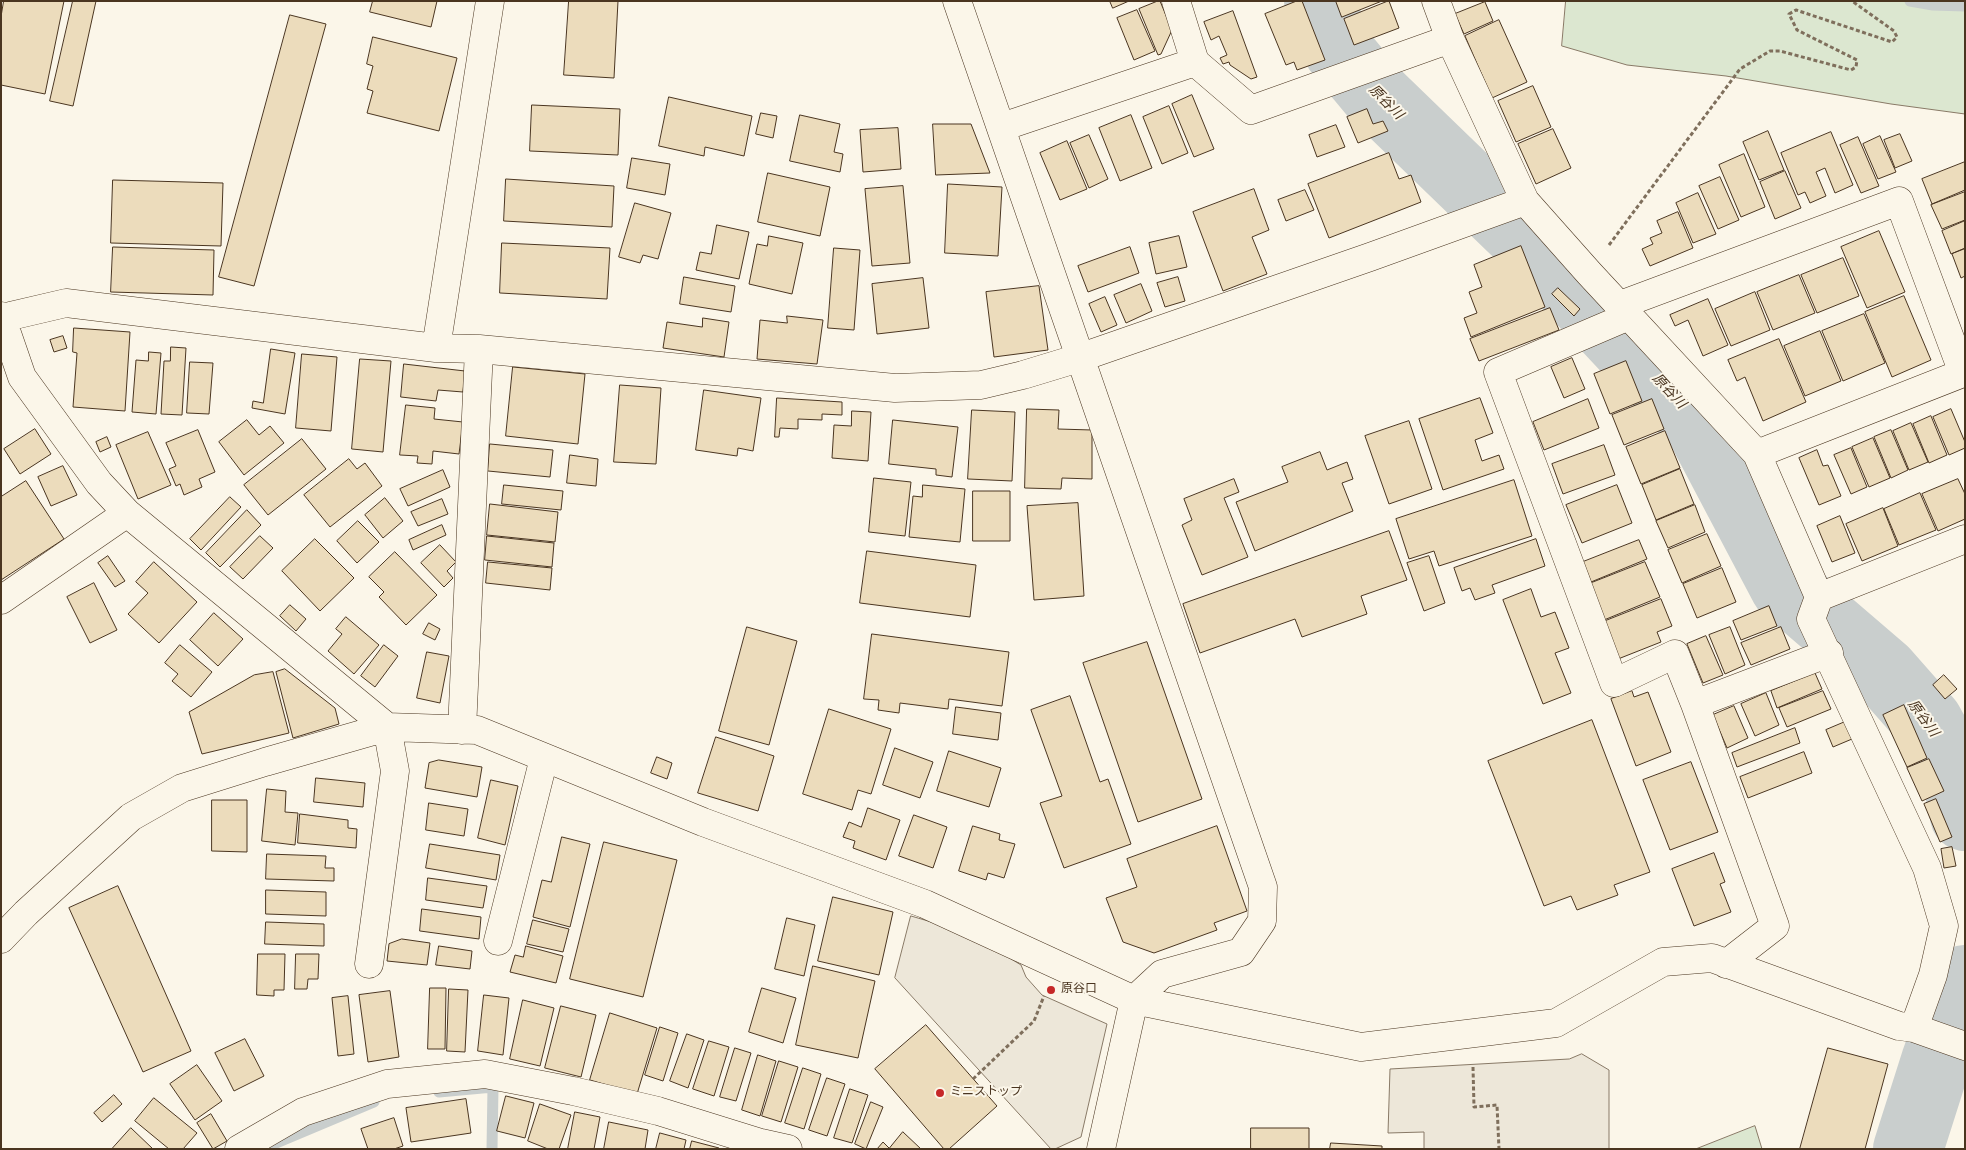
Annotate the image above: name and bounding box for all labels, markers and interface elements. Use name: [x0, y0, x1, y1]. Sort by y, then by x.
water label: 原谷川: [1364, 82, 1406, 124]
water label: 原谷川: [1648, 371, 1688, 413]
water label: 原谷川: [1903, 697, 1941, 741]
place label: 原谷口: [1061, 983, 1097, 997]
marker: 原谷口: [1045, 984, 1057, 996]
place label: ミニストップ: [950, 1086, 1022, 1100]
marker: ミニストップ: [934, 1087, 946, 1099]

